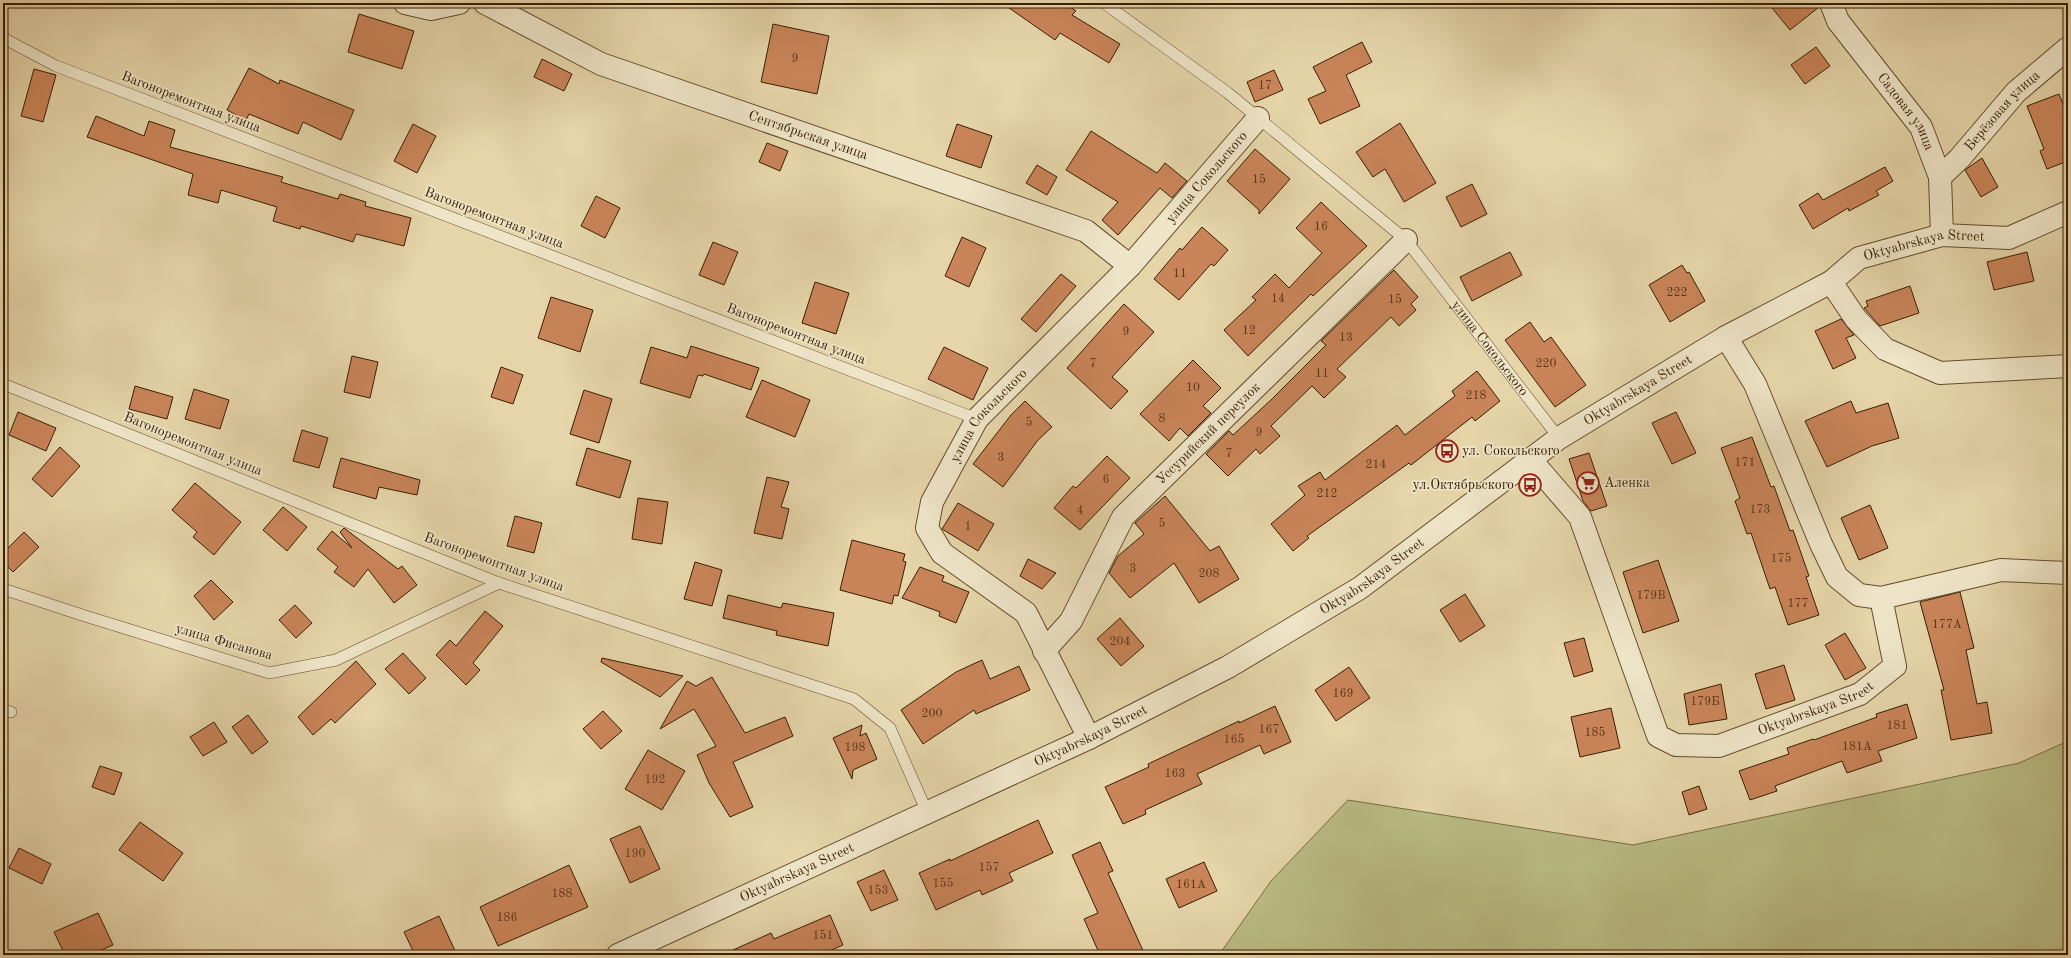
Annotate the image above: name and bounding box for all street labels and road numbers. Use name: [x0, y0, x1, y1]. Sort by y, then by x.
street label: Берёзовая улица: [1962, 68, 2043, 154]
street label: Вагоноремонтная улица: [119, 69, 263, 135]
street label: Садовая улица: [1875, 70, 1936, 152]
street label: Сентябрьская улица: [746, 108, 870, 162]
street label: улица Сокольского: [1163, 129, 1250, 226]
street label: Вагоноремонтная улица: [422, 185, 566, 251]
street label: Oktyabrskaya Street: [1862, 228, 1985, 263]
street label: улица Сокольского: [1449, 298, 1531, 399]
street label: Вагоноремонтная улица: [724, 301, 868, 367]
street label: Oktyabrskaya Street: [1581, 352, 1695, 428]
street label: улица Сокольского: [948, 366, 1030, 465]
street label: Уссурийский переулок: [1154, 380, 1263, 487]
street label: Вагоноремонтная улица: [122, 410, 264, 478]
street label: Вагоноремонтная улица: [422, 530, 566, 594]
street label: Oktyabrskaya Street: [1317, 535, 1427, 617]
street label: улица Фисанова: [174, 621, 274, 663]
street label: Oktyabrskaya Street: [1756, 679, 1877, 738]
street label: Oktyabrskaya Street: [1032, 702, 1150, 769]
street label: Oktyabrskaya Street: [738, 840, 856, 905]

